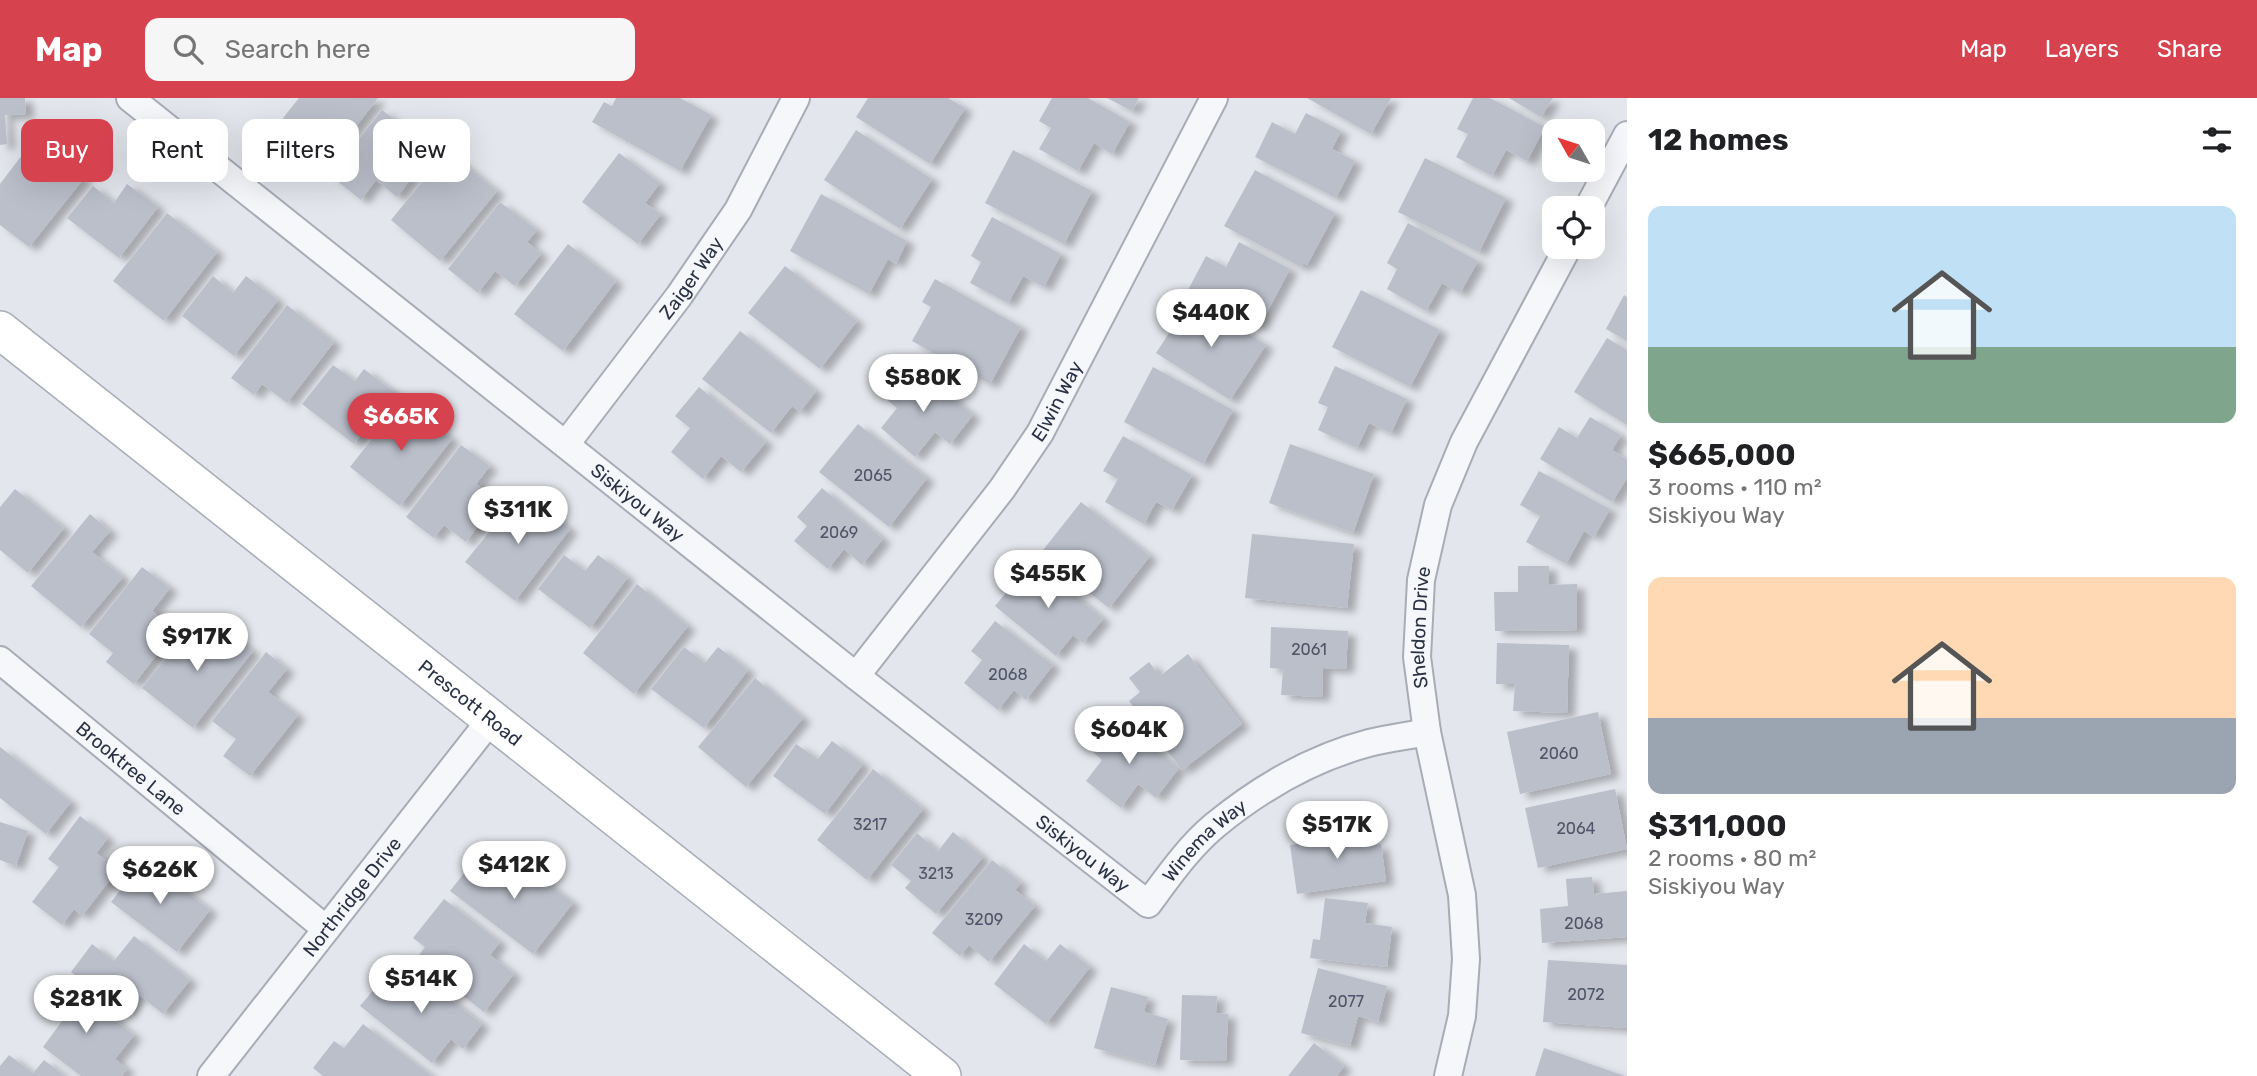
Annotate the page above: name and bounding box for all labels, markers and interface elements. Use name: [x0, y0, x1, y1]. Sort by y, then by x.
search box: [145, 18, 635, 81]
text: Map: [35, 30, 103, 69]
icon: search: [169, 30, 207, 68]
text: Search here: [225, 34, 370, 65]
text: Map: [1960, 35, 2007, 63]
text: Layers: [2045, 35, 2119, 63]
text: Share: [2157, 35, 2222, 63]
chip: Buy: [21, 119, 113, 182]
chip: Rent: [127, 119, 228, 182]
chip: Filters: [242, 119, 359, 182]
chip: New: [373, 119, 470, 182]
north arrow: [1542, 119, 1605, 182]
map controls: [1542, 119, 1605, 259]
icon: filters: [2198, 121, 2236, 159]
text: 12 homes: [1648, 122, 1789, 158]
button: locate: [1542, 196, 1605, 259]
street label: Zaiger Way: [655, 233, 728, 324]
icon: home: [1879, 252, 2005, 378]
pin: $440K: [1162, 289, 1260, 349]
text: $440K: [1172, 298, 1250, 326]
pin: $580K: [874, 354, 972, 414]
street label: Elwin Way: [1027, 357, 1087, 446]
text: $580K: [885, 363, 961, 391]
pin: $665K: [352, 394, 450, 453]
text: $665K: [363, 402, 439, 430]
text: $665,000: [1648, 437, 1796, 473]
street label: Siskiyou Way: [586, 458, 689, 547]
house number: 2065: [854, 466, 892, 485]
text: 3 rooms · 110 m²: [1648, 473, 1822, 501]
pin: $311K: [469, 486, 567, 546]
text: $311K: [484, 495, 552, 523]
text: Siskiyou Way: [1648, 501, 1785, 529]
house number: 2069: [820, 523, 858, 542]
pin: $455K: [999, 550, 1097, 610]
text: $455K: [1010, 559, 1086, 587]
street label: Sheldon Drive: [1406, 564, 1436, 690]
pin: $917K: [148, 614, 246, 673]
text: $917K: [162, 622, 232, 650]
icon: home: [1879, 623, 2005, 749]
house number: 2061: [1291, 640, 1327, 659]
street label: Prescott Road: [414, 655, 526, 751]
house number: 2068: [988, 665, 1028, 684]
pin: $604K: [1080, 706, 1178, 766]
text: $604K: [1091, 715, 1167, 743]
street label: Brooktree Lane: [71, 717, 190, 820]
house number: 2060: [1539, 744, 1579, 763]
street label: Winema Way: [1158, 794, 1251, 887]
pin: $517K: [1288, 802, 1386, 861]
text: $311,000: [1648, 808, 1787, 844]
street label: Siskiyou Way: [1031, 810, 1134, 897]
text: $517K: [1302, 810, 1372, 838]
house number: 3217: [853, 815, 887, 834]
house number: 2064: [1556, 819, 1596, 838]
street label: Northridge Drive: [298, 832, 406, 961]
pin: $412K: [465, 842, 563, 901]
text: 2 rooms · 80 m²: [1648, 844, 1816, 872]
pin: $626K: [111, 846, 209, 906]
text: $412K: [478, 850, 550, 878]
text: $626K: [122, 855, 198, 883]
house number: 3213: [918, 864, 954, 883]
text: Siskiyou Way: [1648, 872, 1785, 900]
house number: 3209: [965, 910, 1003, 929]
house number: 2068: [1564, 914, 1604, 933]
pin: $514K: [372, 956, 470, 1015]
text: $514K: [385, 964, 457, 992]
pin: $281K: [37, 976, 135, 1035]
text: $281K: [50, 984, 122, 1012]
house number: 2072: [1567, 985, 1605, 1004]
house number: 2077: [1328, 992, 1364, 1011]

